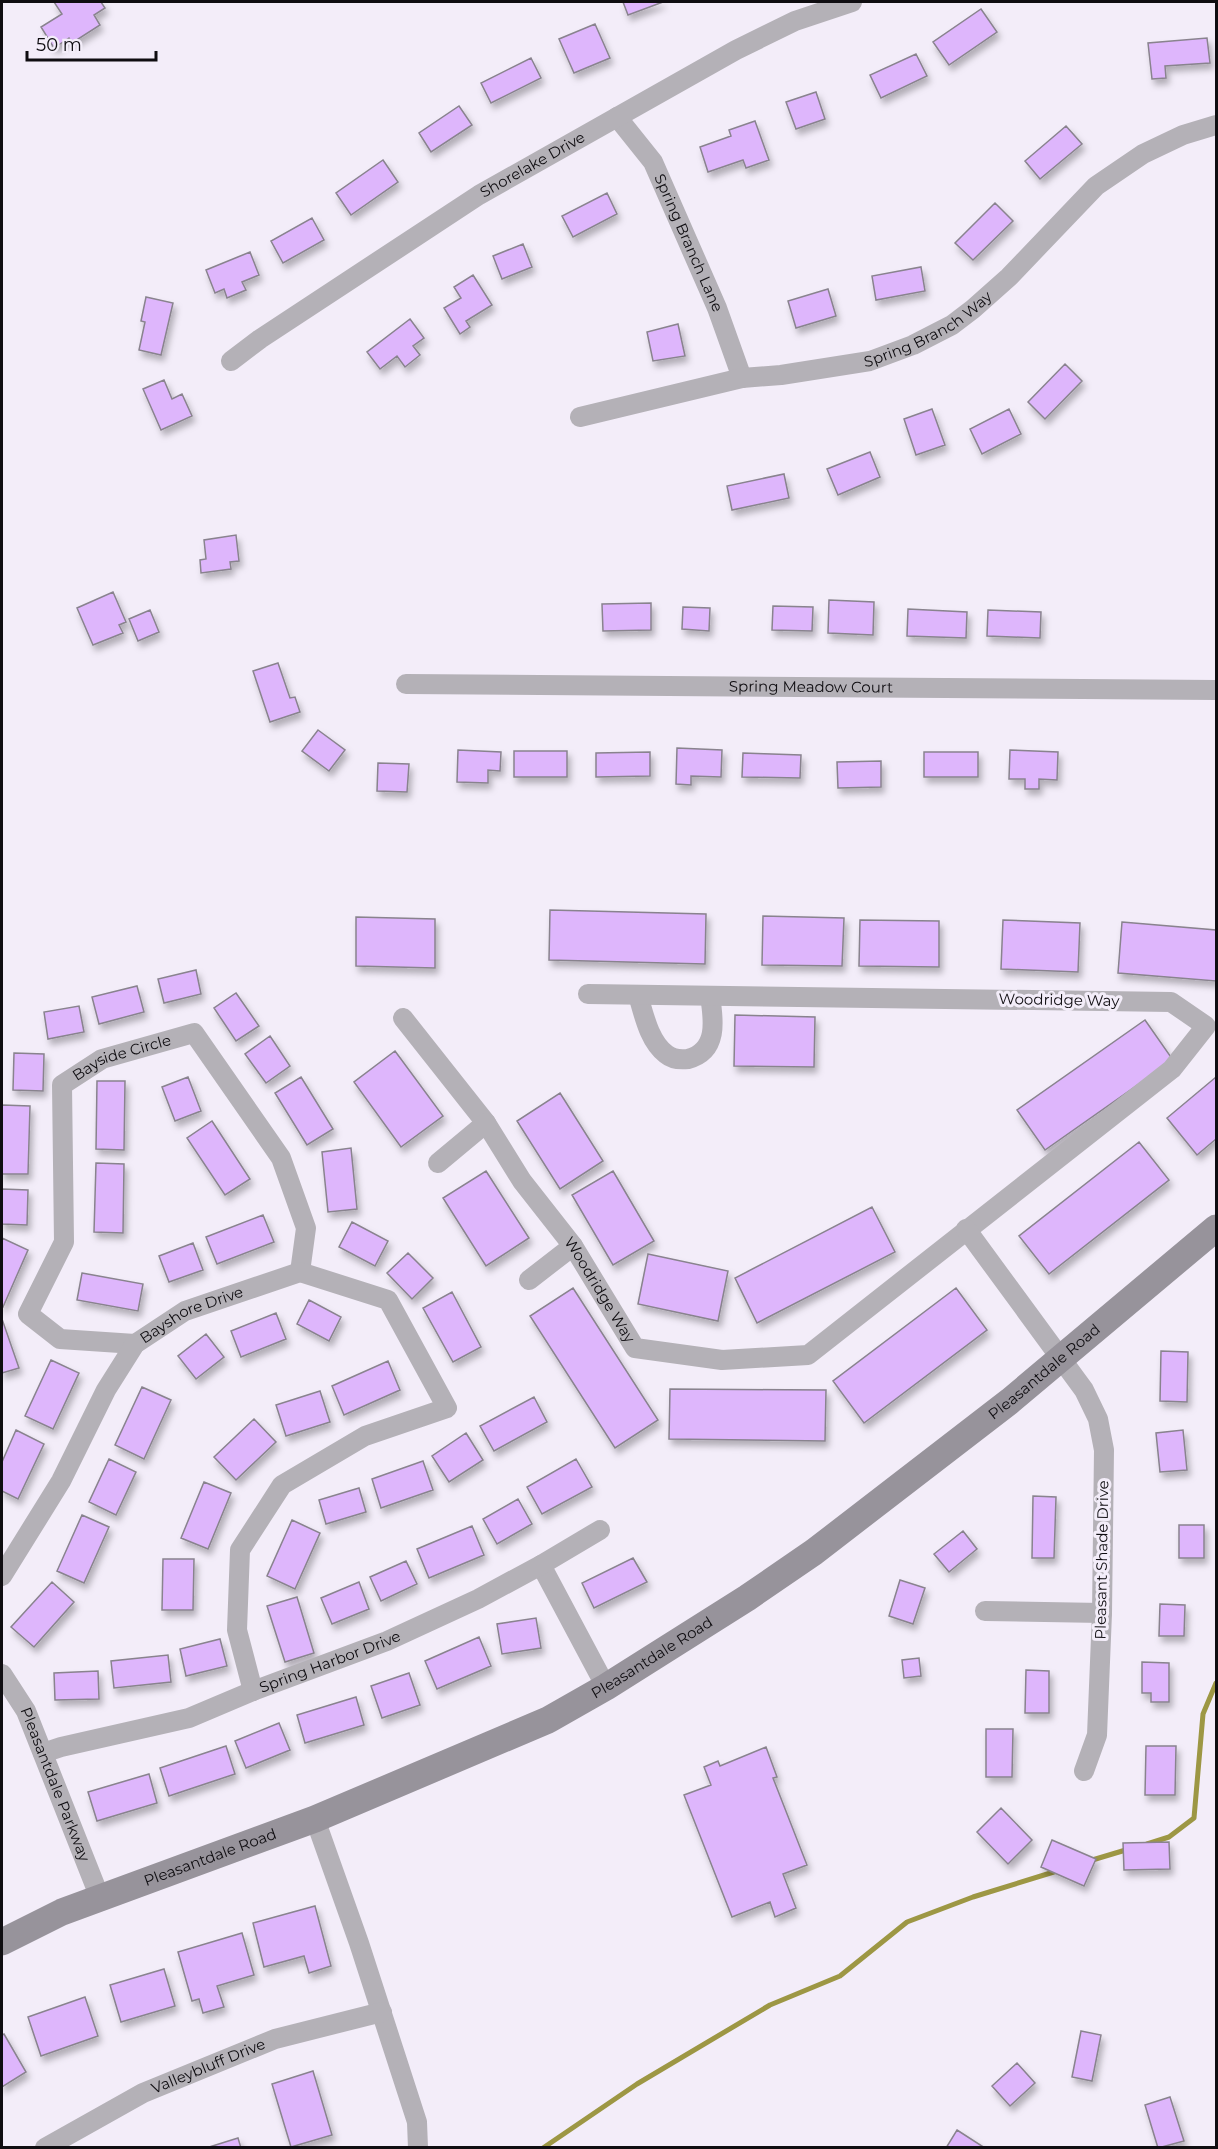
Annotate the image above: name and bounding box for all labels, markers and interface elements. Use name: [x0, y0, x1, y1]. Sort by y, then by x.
scale bar: [27, 24, 156, 62]
text: 50 m: [36, 34, 82, 56]
street label: Shorelake Drive: [476, 127, 588, 201]
street label: Spring Branch Lane: [650, 171, 728, 315]
street label: Spring Branch Way: [862, 286, 996, 371]
street label: Spring Meadow Court: [729, 676, 893, 697]
street label: Woodridge Way: [998, 989, 1120, 1010]
street label: Bayside Circle: [69, 1030, 173, 1085]
street label: Woodridge Way: [560, 1233, 640, 1347]
street label: Bayshore Drive: [136, 1282, 246, 1347]
street label: Pleasantdale Road: [984, 1319, 1104, 1423]
street label: Pleasant Shade Drive: [1091, 1480, 1112, 1640]
street label: Pleasantdale Road: [588, 1612, 716, 1702]
street label: Spring Harbor Drive: [257, 1626, 404, 1697]
street label: Pleasantdale Parkway: [16, 1704, 95, 1865]
street label: Pleasantdale Road: [141, 1824, 279, 1890]
street label: Valleybluff Drive: [148, 2034, 268, 2098]

